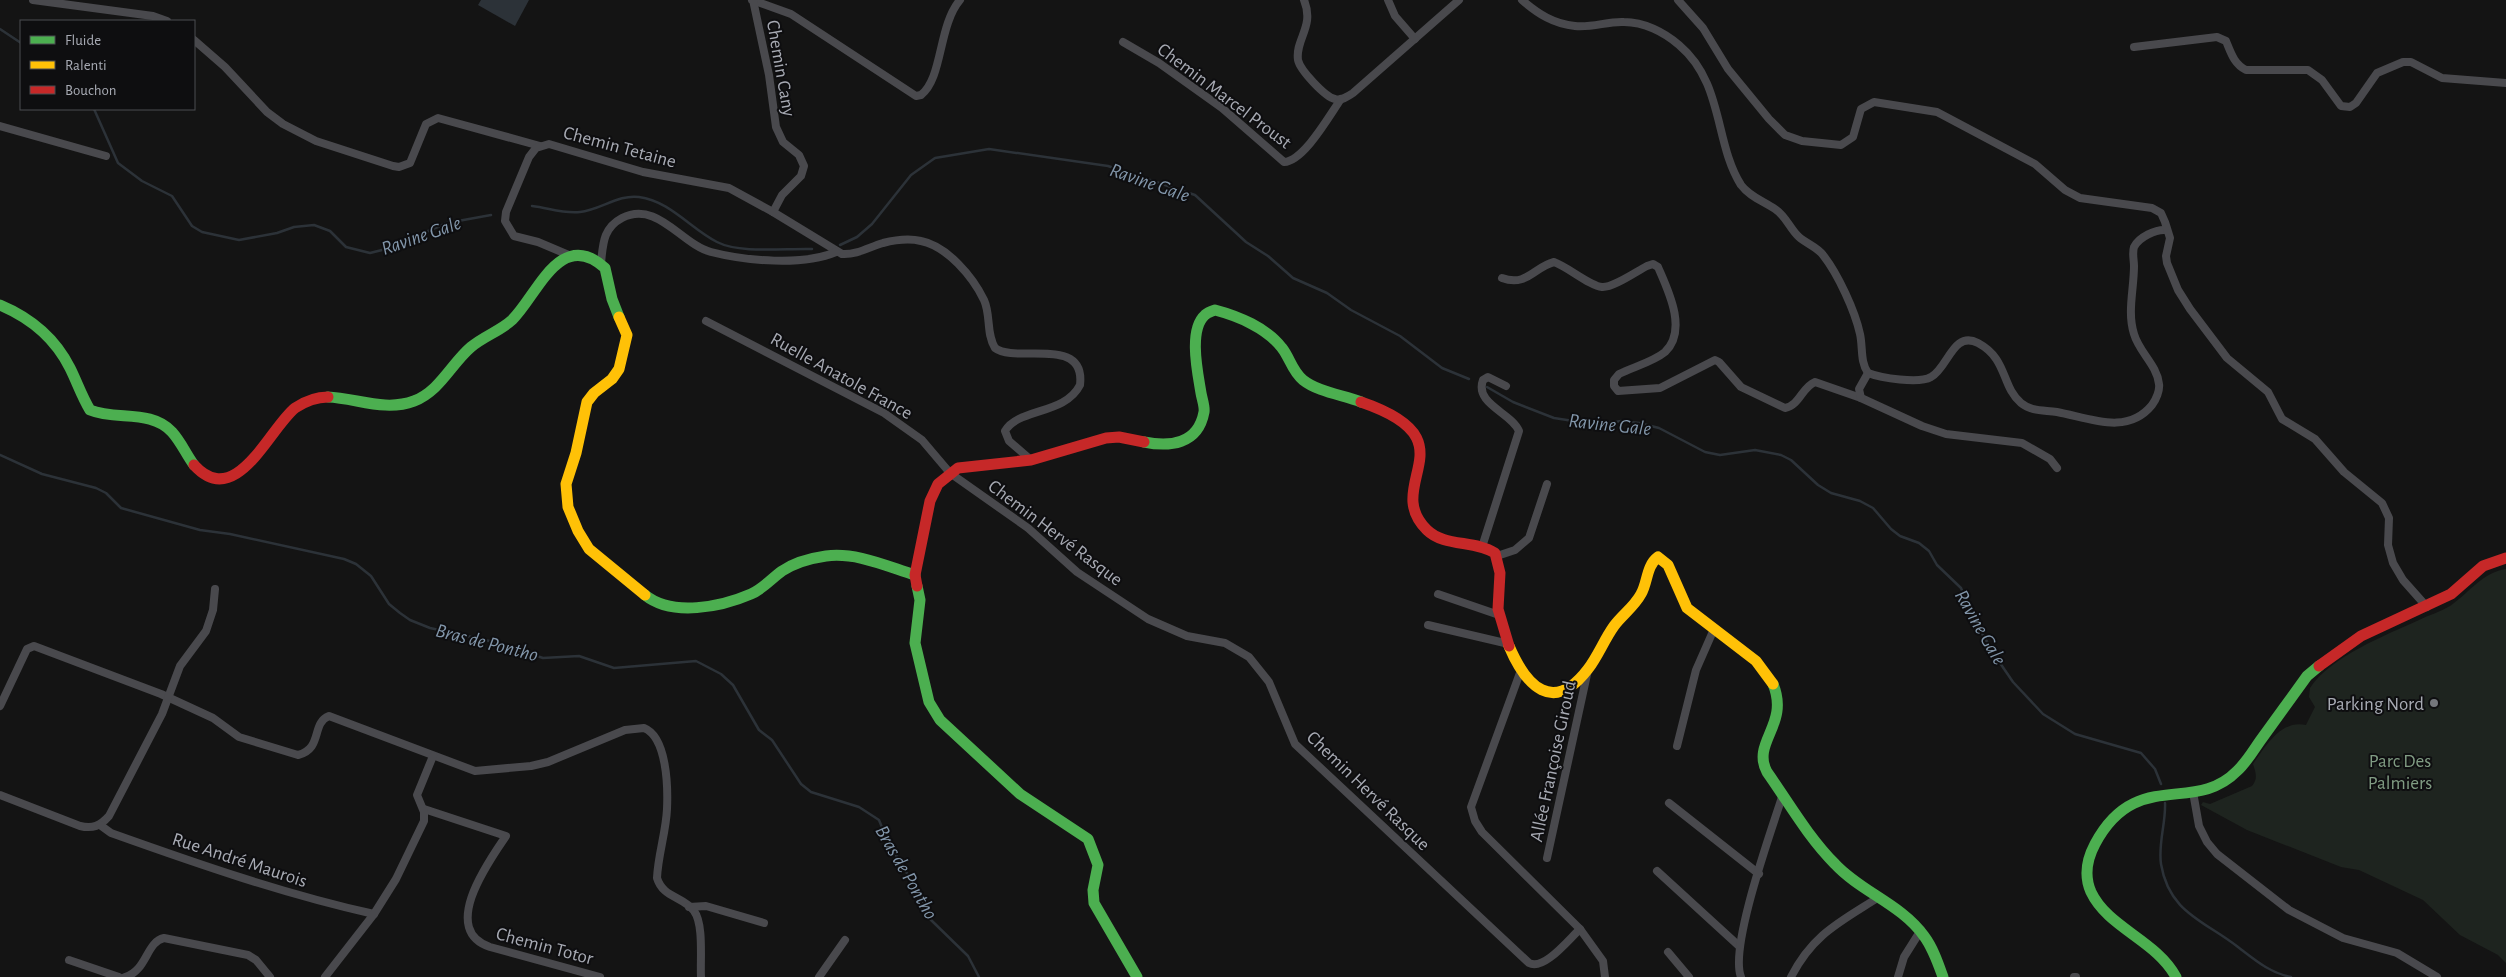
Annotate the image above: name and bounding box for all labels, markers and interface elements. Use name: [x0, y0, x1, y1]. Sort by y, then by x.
street label: Chemin Cany: [763, 19, 798, 118]
legend: [20, 20, 195, 110]
text: Fluide: [65, 33, 101, 48]
street label: Chemin Marcel Proust: [1153, 40, 1295, 153]
text: Ralenti: [65, 58, 107, 73]
text: Bouchon: [65, 83, 116, 98]
street label: Chemin Tetaine: [561, 123, 678, 172]
water label: Ravine Gale: [1107, 160, 1193, 206]
water label: Ravine Gale: [379, 213, 464, 259]
street label: Ruelle Anatole France: [767, 329, 915, 423]
water label: Ravine Gale: [1568, 411, 1653, 439]
street label: Chemin Hervé Rasque: [984, 477, 1126, 590]
water label: Ravine Gale: [1951, 587, 2010, 669]
water label: Bras de Pontho: [433, 621, 540, 665]
street label: Allée Françoise Giroud: [1527, 679, 1580, 844]
place label: Parking Nord: [2327, 695, 2424, 714]
marker: Parking Nord: [2428, 697, 2440, 709]
street label: Chemin Hervé Rasque: [1303, 728, 1433, 854]
park label: Parc Des Palmiers: [2368, 752, 2432, 793]
water label: Bras de Pontho: [871, 822, 941, 923]
street label: Rue André Maurois: [170, 830, 309, 891]
street label: Chemin Totor: [494, 924, 595, 969]

